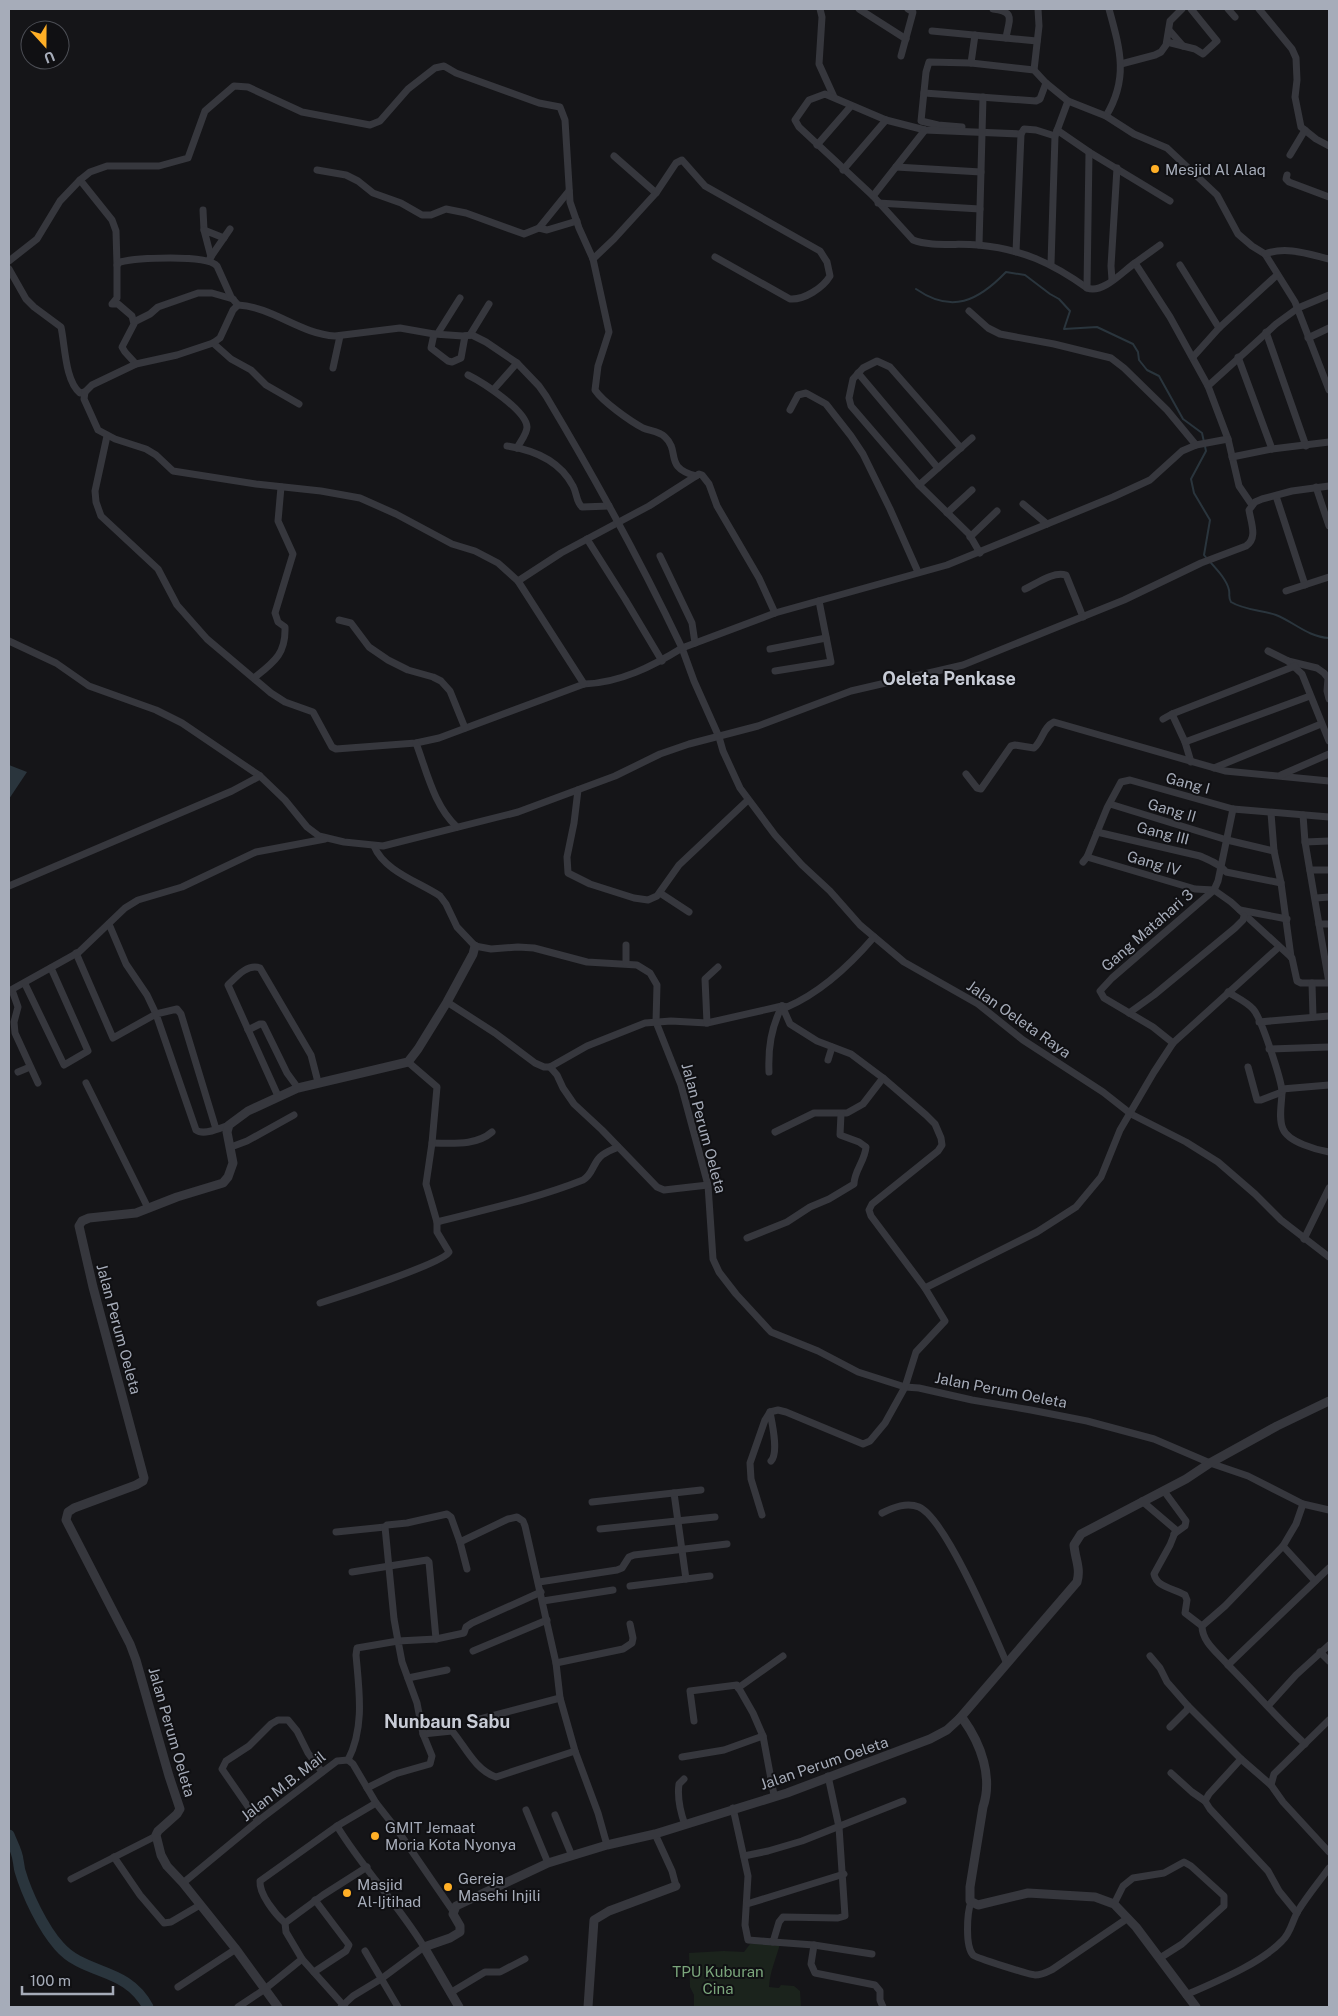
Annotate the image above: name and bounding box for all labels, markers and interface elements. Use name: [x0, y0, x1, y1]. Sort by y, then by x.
north arrow: [20, 20, 70, 70]
text: U: [42, 48, 57, 66]
place label: Mesjid Al Alaq: [1165, 161, 1266, 178]
marker: Mesjid Al Alaq: [1149, 163, 1161, 175]
district label: Oeleta Penkase: [882, 668, 1016, 689]
street label: Gang I: [1164, 769, 1212, 797]
street label: Gang II: [1146, 795, 1198, 825]
street label: Gang III: [1135, 818, 1191, 848]
street label: Gang IV: [1125, 847, 1183, 879]
street label: Gang Matahari 3: [1098, 886, 1196, 974]
street label: Jalan Oeleta Raya: [964, 977, 1074, 1061]
street label: Jalan Perum Oeleta: [678, 1061, 730, 1195]
street label: Jalan Perum Oeleta: [93, 1262, 145, 1396]
street label: Jalan Perum Oeleta: [934, 1369, 1068, 1411]
street label: Jalan Perum Oeleta: [145, 1665, 199, 1799]
district label: Nunbaun Sabu: [384, 1711, 510, 1732]
street label: Jalan Perum Oeleta: [758, 1733, 890, 1793]
street label: Jalan M.B. Mail: [237, 1748, 329, 1824]
place label: GMIT Jemaat Moria Kota Nyonya: [385, 1819, 516, 1853]
marker: GMIT Jemaat Moria Kota Nyonya: [369, 1830, 381, 1842]
place label: Gereja Masehi Injili: [458, 1870, 540, 1904]
place label: Masjid Al-Ijtihad: [357, 1876, 421, 1910]
marker: Gereja Masehi Injili: [442, 1881, 454, 1893]
marker: Masjid Al-Ijtihad: [341, 1887, 353, 1899]
park label: TPU Kuburan Cina: [672, 1963, 764, 1997]
scale bar: [22, 1964, 114, 1996]
text: 100 m: [30, 1972, 71, 1989]

